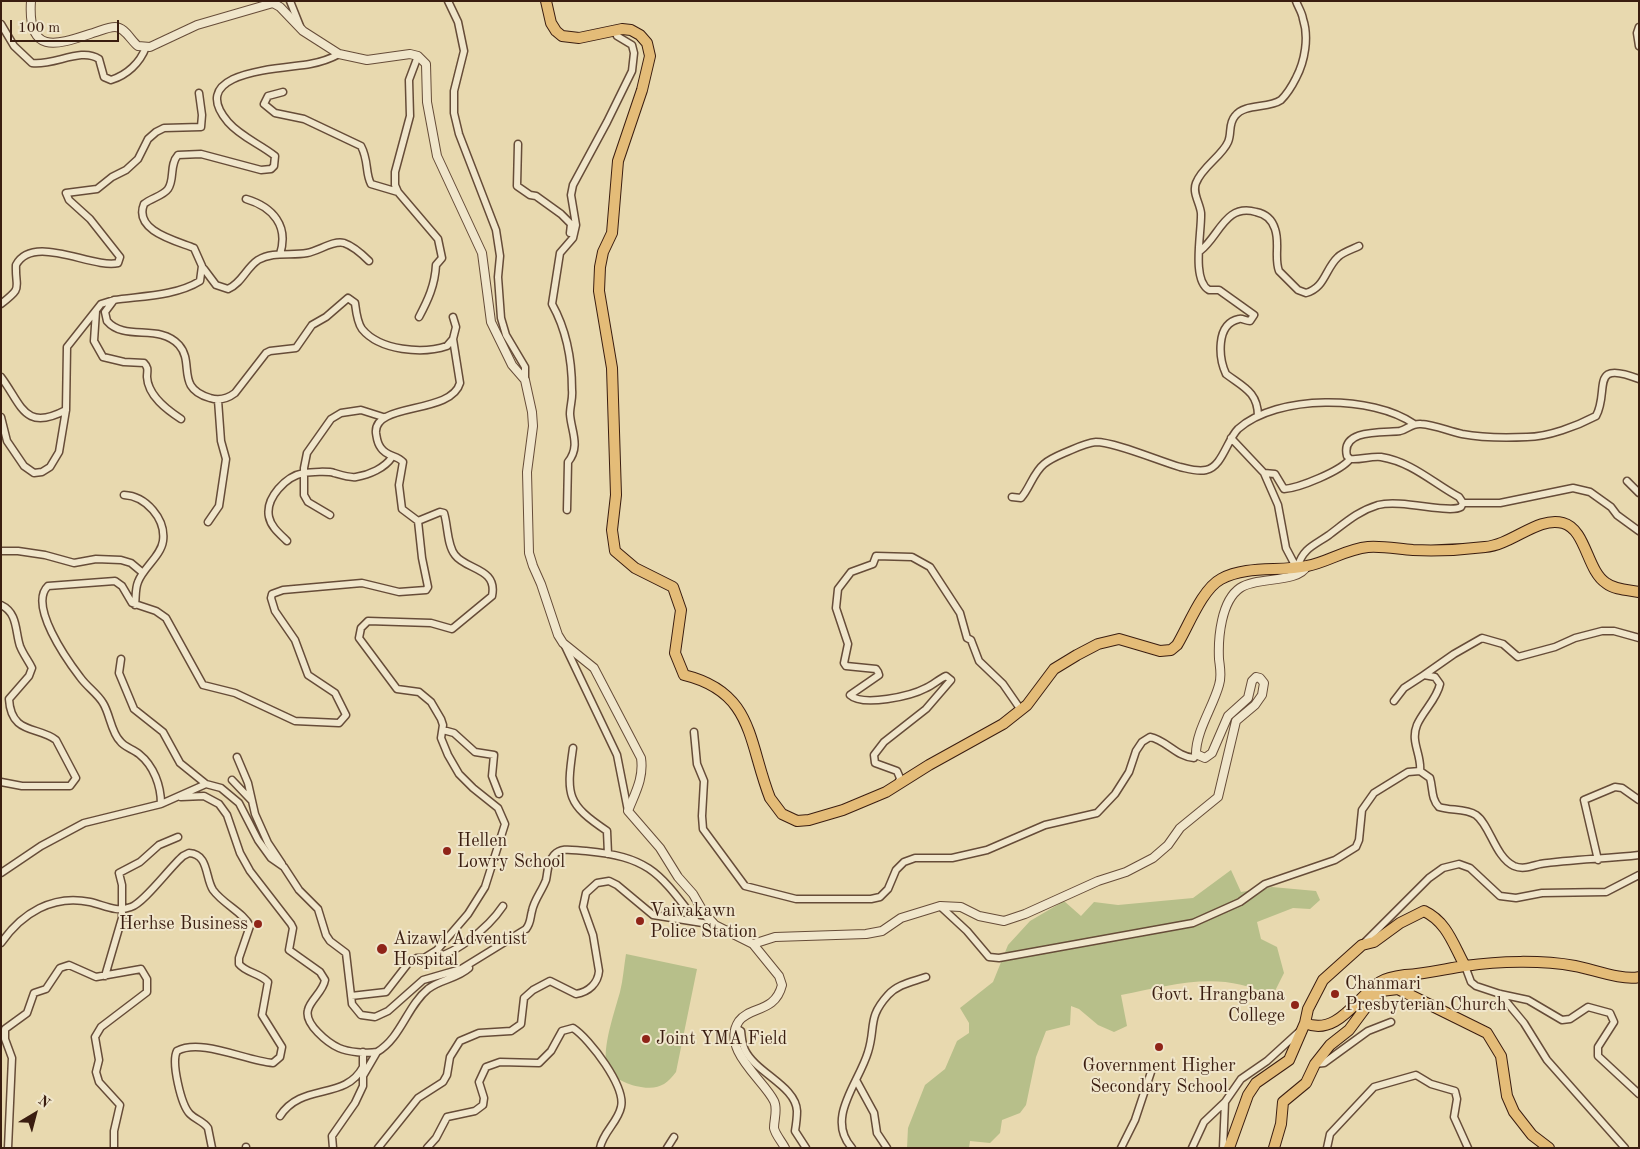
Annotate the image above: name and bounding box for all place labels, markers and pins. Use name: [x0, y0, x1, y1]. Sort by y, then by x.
place label: Hellen Lowry School: [457, 830, 565, 872]
marker: Hellen Lowry School: [441, 845, 453, 857]
place label: Vaivakawn Police Station: [650, 900, 757, 942]
place label: Herhse Business: [119, 913, 248, 935]
marker: Vaivakawn Police Station: [634, 915, 646, 927]
marker: Herhse Business: [252, 918, 264, 930]
place label: Aizawl Adventist Hospital: [393, 928, 527, 971]
marker: Aizawl Adventist Hospital: [375, 942, 389, 956]
place label: Chanmari Presbyterian Church: [1345, 973, 1506, 1016]
place label: Govt. Hrangbana College: [1151, 984, 1285, 1026]
marker: Chanmari Presbyterian Church: [1329, 988, 1341, 1000]
marker: Govt. Hrangbana College: [1289, 999, 1301, 1011]
place label: Joint YMA Field: [656, 1028, 787, 1050]
marker: Joint YMA Field: [640, 1033, 652, 1045]
marker: Government Higher Secondary School: [1153, 1041, 1165, 1053]
place label: Government Higher Secondary School: [1082, 1055, 1236, 1098]

